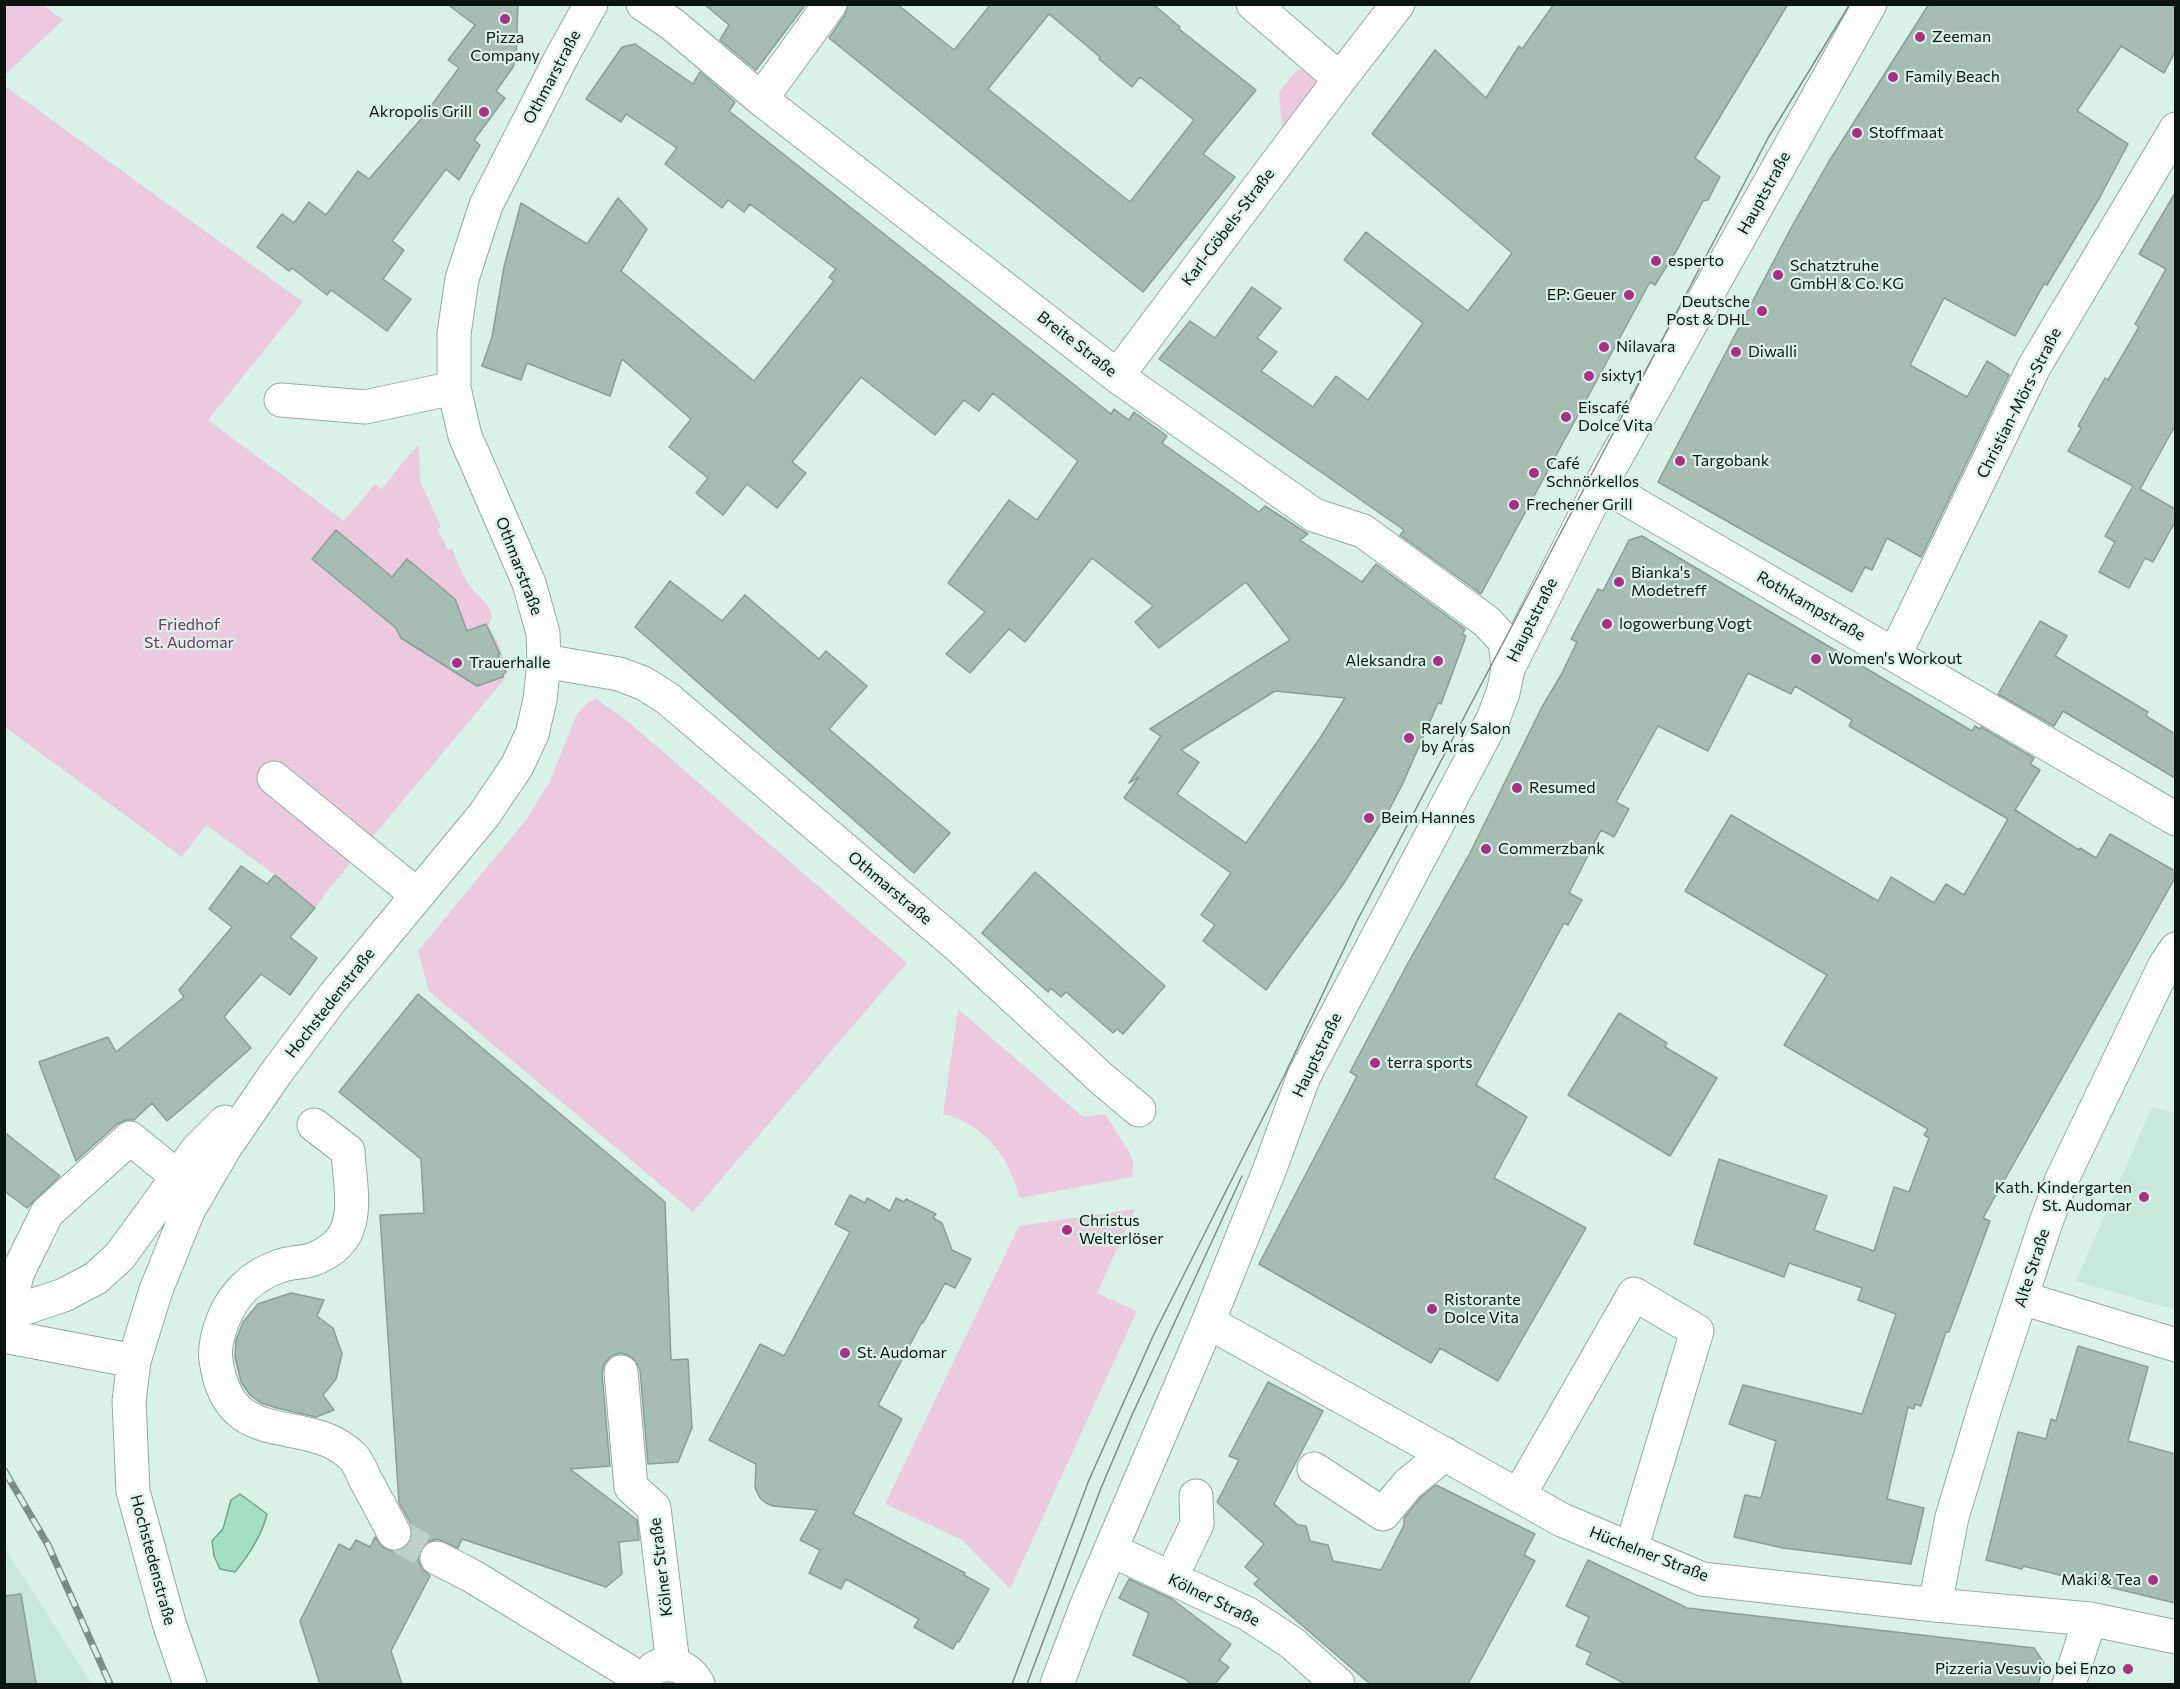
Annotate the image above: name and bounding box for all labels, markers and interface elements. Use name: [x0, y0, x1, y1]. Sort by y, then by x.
marker: Pizza Company: [498, 12, 512, 26]
street label: Othmarstraße: [519, 27, 585, 127]
place label: Zeeman: [1932, 27, 1991, 47]
place label: Pizza Company: [470, 28, 540, 66]
marker: Zeeman: [1913, 30, 1927, 44]
place label: Family Beach: [1905, 67, 2000, 87]
marker: Family Beach: [1886, 70, 1900, 84]
place label: Akropolis Grill: [369, 102, 472, 122]
marker: Akropolis Grill: [477, 105, 491, 119]
place label: Stoffmaat: [1869, 123, 1944, 143]
marker: Stoffmaat: [1850, 126, 1864, 140]
street label: Hauptstraße: [1733, 148, 1795, 238]
street label: Karl-Göbels-Straße: [1178, 164, 1278, 290]
place label: esperto: [1668, 251, 1724, 271]
marker: esperto: [1649, 254, 1663, 268]
place label: Schatztruhe GmbH & Co. KG: [1790, 256, 1904, 294]
marker: Schatztruhe GmbH & Co. KG: [1771, 268, 1785, 282]
place label: EP: Geuer: [1547, 285, 1617, 305]
marker: EP: Geuer: [1622, 288, 1636, 302]
place label: Deutsche Post & DHL: [1666, 292, 1750, 330]
marker: Deutsche Post & DHL: [1755, 304, 1769, 318]
street label: Breite Straße: [1033, 307, 1121, 381]
street label: Christian-Mörs-Straße: [1973, 325, 2065, 481]
place label: Nilavara: [1616, 337, 1675, 357]
marker: Nilavara: [1597, 340, 1611, 354]
place label: Diwalli: [1748, 342, 1797, 362]
marker: Diwalli: [1729, 345, 1743, 359]
place label: sixty1: [1601, 366, 1643, 386]
marker: sixty1: [1582, 369, 1596, 383]
place label: Eiscafé Dolce Vita: [1578, 398, 1653, 436]
marker: Eiscafé Dolce Vita: [1559, 410, 1573, 424]
place label: Targobank: [1692, 451, 1769, 471]
place label: Café Schnörkellos: [1546, 454, 1639, 492]
marker: Targobank: [1673, 454, 1687, 468]
marker: Café Schnörkellos: [1527, 466, 1541, 480]
place label: Frechener Grill: [1526, 495, 1632, 515]
marker: Frechener Grill: [1507, 498, 1521, 512]
street label: Othmarstraße: [491, 514, 547, 618]
place label: Bianka's Modetreff: [1631, 563, 1707, 601]
street label: Rothkampstraße: [1753, 567, 1869, 645]
street label: Hauptstraße: [1503, 575, 1561, 665]
marker: Bianka's Modetreff: [1612, 575, 1626, 589]
place label: logowerbung Vogt: [1619, 614, 1752, 634]
park label: Friedhof St. Audomar: [144, 615, 234, 653]
marker: logowerbung Vogt: [1600, 617, 1614, 631]
place label: Women's Workout: [1828, 649, 1962, 669]
place label: Aleksandra: [1345, 651, 1426, 671]
marker: Women's Workout: [1809, 652, 1823, 666]
place label: Trauerhalle: [469, 653, 550, 673]
marker: Aleksandra: [1431, 654, 1445, 668]
marker: Trauerhalle: [450, 656, 464, 670]
place label: Rarely Salon by Aras: [1421, 719, 1511, 757]
marker: Rarely Salon by Aras: [1402, 731, 1416, 745]
place label: Resumed: [1529, 778, 1595, 798]
marker: Resumed: [1510, 781, 1524, 795]
place label: Beim Hannes: [1381, 808, 1475, 828]
marker: Beim Hannes: [1362, 811, 1376, 825]
place label: Commerzbank: [1498, 839, 1605, 859]
marker: Commerzbank: [1479, 842, 1493, 856]
street label: Othmarstraße: [844, 847, 936, 929]
street label: Hochstedenstraße: [281, 944, 379, 1062]
street label: Hauptstraße: [1288, 1010, 1346, 1100]
place label: terra sports: [1387, 1053, 1472, 1073]
marker: terra sports: [1368, 1056, 1382, 1070]
place label: Kath. Kindergarten St. Audomar: [1995, 1178, 2132, 1216]
marker: Kath. Kindergarten St. Audomar: [2137, 1190, 2151, 1204]
place label: Christus Welterlöser: [1079, 1211, 1164, 1249]
marker: Christus Welterlöser: [1060, 1223, 1074, 1237]
street label: Alte Straße: [2010, 1226, 2054, 1310]
place label: Ristorante Dolce Vita: [1444, 1290, 1521, 1328]
marker: Ristorante Dolce Vita: [1425, 1302, 1439, 1316]
place label: St. Audomar: [857, 1343, 947, 1363]
marker: St. Audomar: [838, 1346, 852, 1360]
street label: Hochstedenstraße: [126, 1493, 180, 1627]
street label: Kölner Straße: [645, 1517, 677, 1617]
street label: Hüchelner Straße: [1587, 1522, 1711, 1586]
street label: Kölner Straße: [1165, 1570, 1263, 1630]
place label: Maki & Tea: [2061, 1570, 2141, 1590]
marker: Maki & Tea: [2146, 1573, 2160, 1587]
place label: Pizzeria Vesuvio bei Enzo: [1935, 1659, 2116, 1679]
marker: Pizzeria Vesuvio bei Enzo: [2121, 1662, 2135, 1676]

